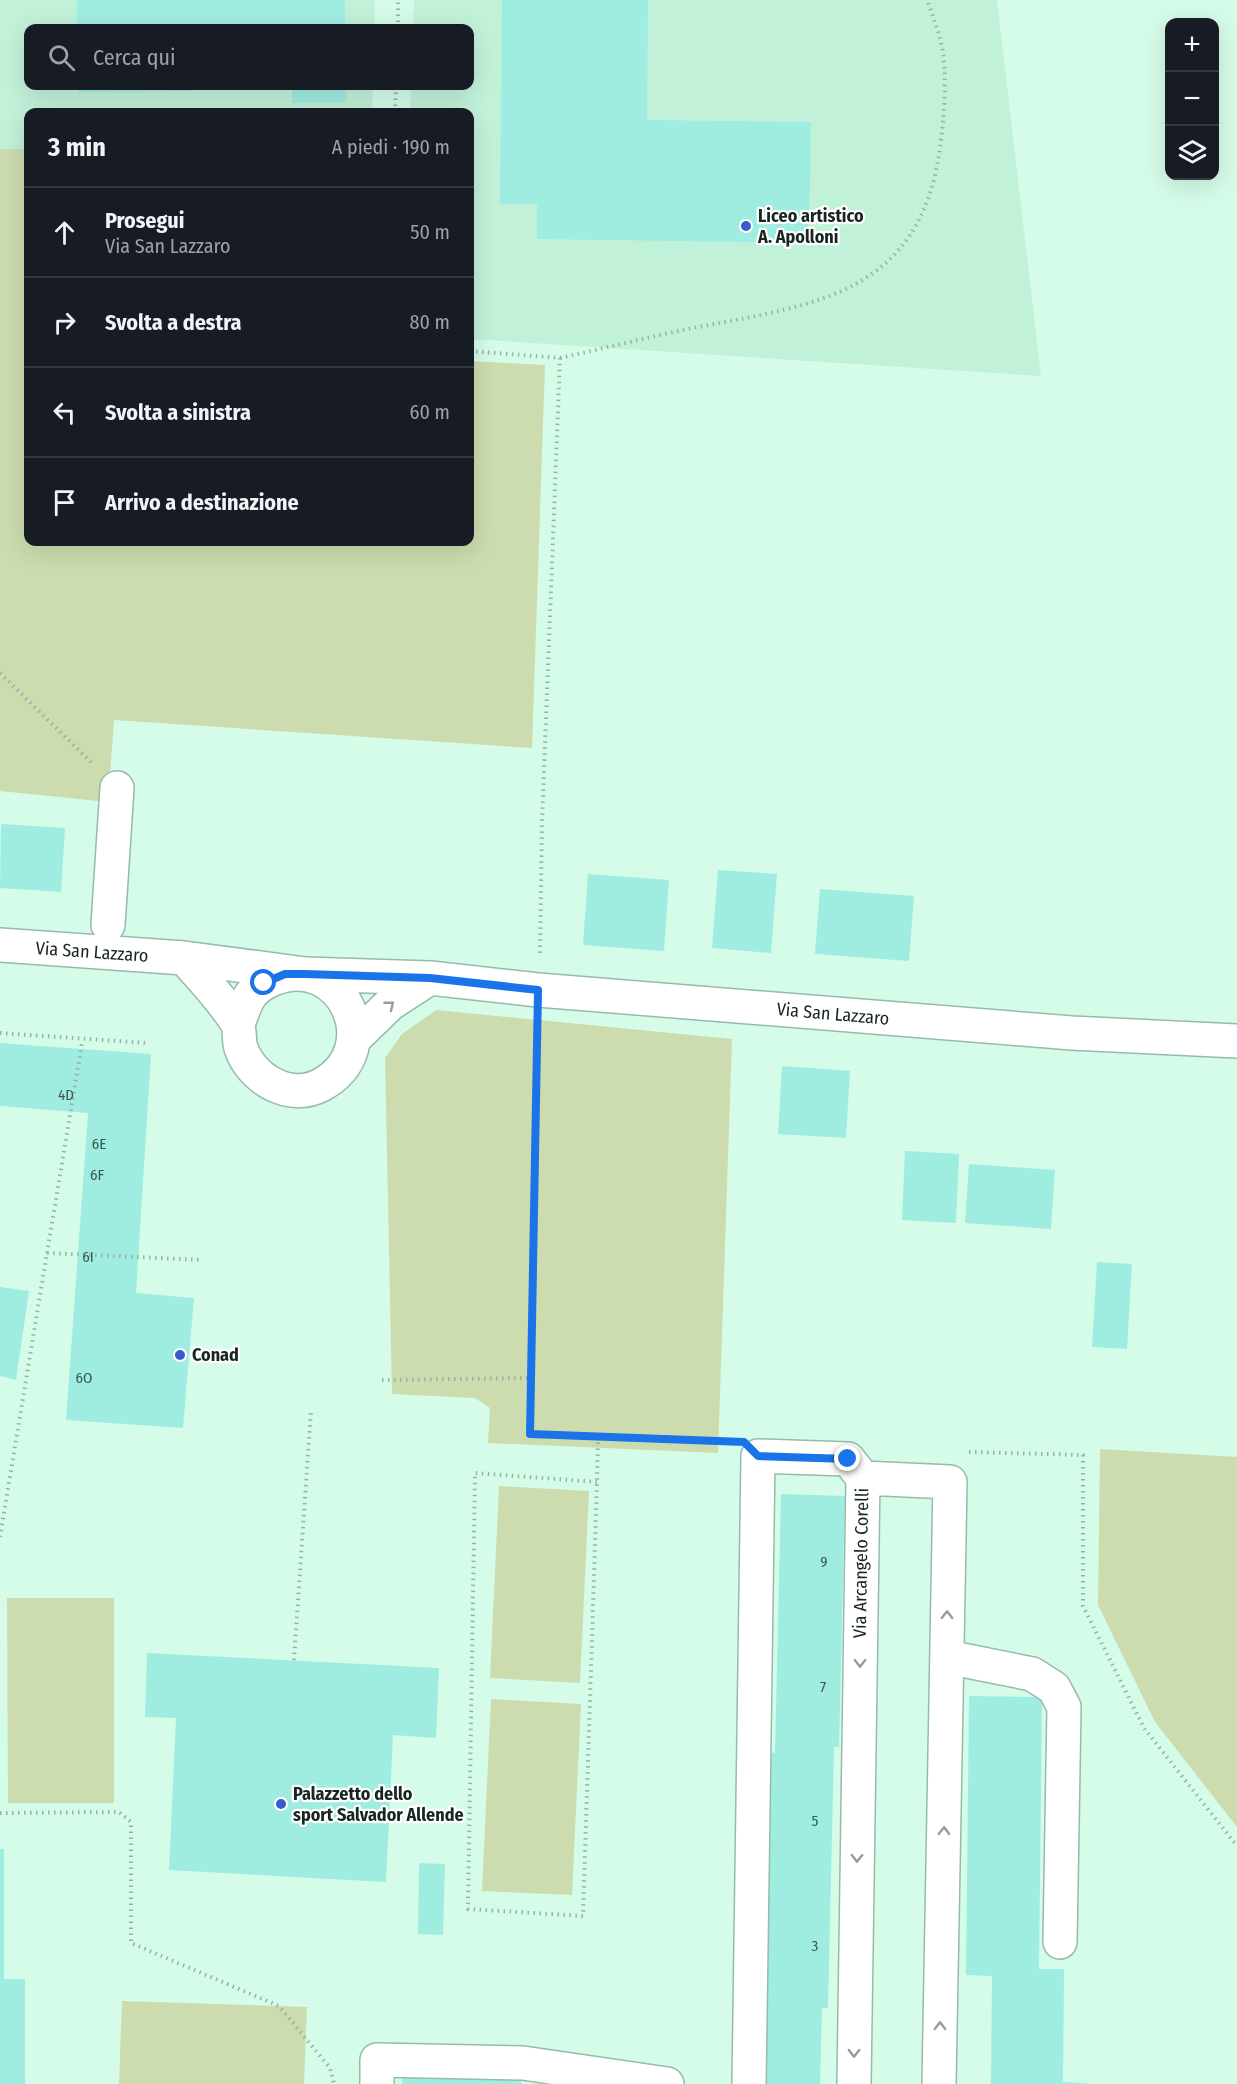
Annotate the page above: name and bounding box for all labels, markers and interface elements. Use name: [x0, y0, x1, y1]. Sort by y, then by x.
map controls: [1165, 18, 1219, 180]
button: +: [1165, 18, 1219, 72]
search box: [24, 24, 474, 90]
icon: search: [45, 41, 78, 74]
text: Cerca qui: [93, 44, 176, 71]
button: −: [1165, 72, 1219, 126]
button: layers: [1165, 126, 1219, 180]
text: 3 min: [48, 132, 106, 163]
text: A piedi · 190 m: [332, 135, 450, 159]
place label: Liceo artistico A. Apolloni: [757, 205, 864, 248]
text: Prosegui: [105, 207, 184, 234]
icon: ahead: [48, 216, 81, 249]
marker: Liceo artistico A. Apolloni: [739, 219, 753, 233]
text: 50 m: [410, 220, 450, 244]
text: Via San Lazzaro: [105, 234, 231, 258]
icon: right: [48, 306, 81, 339]
text: Svolta a destra: [105, 309, 242, 336]
text: 80 m: [410, 310, 450, 334]
icon: left: [48, 396, 81, 429]
text: Svolta a sinistra: [105, 399, 251, 426]
text: 60 m: [410, 400, 450, 424]
icon: arrive: [48, 486, 81, 519]
text: Arrivo a destinazione: [105, 489, 299, 516]
street label: Via San Lazzaro: [35, 937, 149, 967]
route start: [250, 969, 276, 995]
street label: Via San Lazzaro: [776, 998, 890, 1030]
one-way arrow: [383, 1001, 394, 1012]
house number: 4D: [58, 1086, 74, 1104]
house number: 6E: [92, 1135, 106, 1153]
house number: 6F: [90, 1166, 104, 1184]
house number: 6I: [82, 1248, 94, 1266]
place label: Conad: [192, 1344, 239, 1366]
marker: Conad: [173, 1348, 187, 1362]
house number: 6O: [76, 1369, 92, 1387]
route end: [834, 1445, 860, 1471]
street label: Via Arcangelo Corelli: [849, 1488, 873, 1638]
house number: 9: [820, 1553, 828, 1571]
one-way arrow: [941, 1610, 954, 1619]
one-way arrow: [854, 1658, 866, 1667]
house number: 7: [820, 1678, 826, 1696]
place label: Palazzetto dello sport Salvador Allende: [293, 1783, 464, 1826]
marker: Palazzetto dello sport Salvador Allende: [274, 1797, 288, 1811]
house number: 5: [812, 1812, 819, 1830]
one-way arrow: [937, 1826, 950, 1835]
one-way arrow: [851, 1853, 863, 1862]
house number: 3: [812, 1937, 819, 1955]
one-way arrow: [934, 2021, 946, 2030]
one-way arrow: [848, 2048, 861, 2057]

